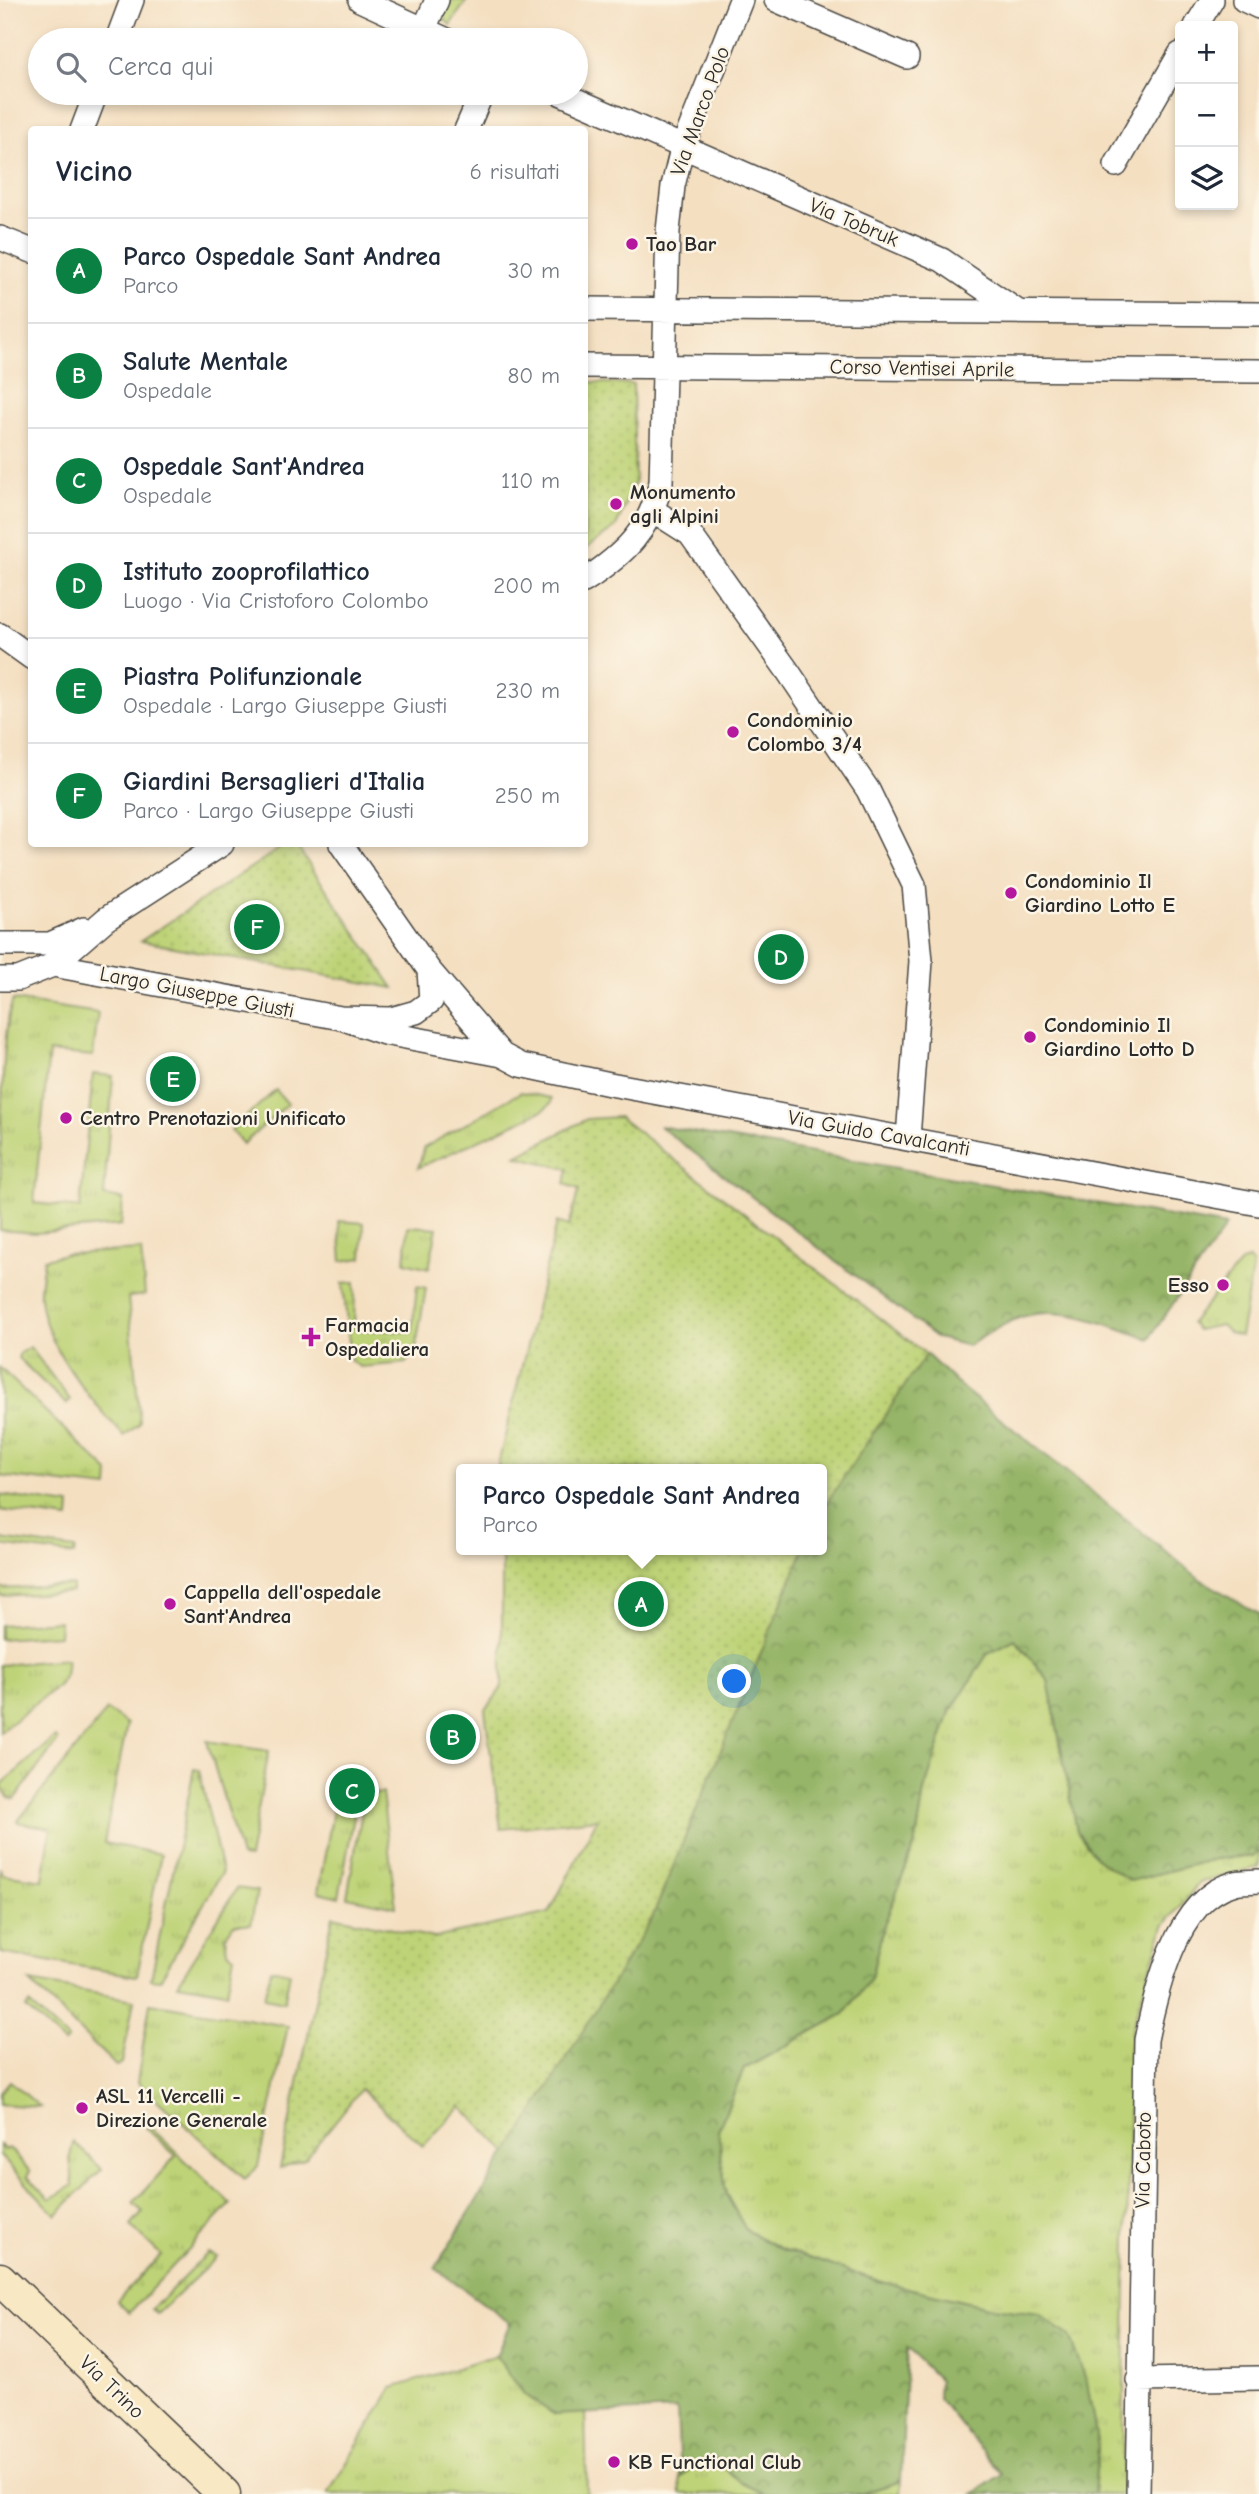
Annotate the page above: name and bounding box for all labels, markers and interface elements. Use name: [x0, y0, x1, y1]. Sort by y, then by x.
map controls: [1175, 21, 1238, 210]
button: +: [1175, 21, 1238, 84]
search box: [28, 28, 588, 105]
street label: Via Marco Polo: [665, 43, 735, 179]
icon: search: [52, 48, 90, 86]
text: Cerca qui: [108, 52, 214, 82]
button: −: [1175, 84, 1238, 147]
button: layers: [1175, 147, 1238, 210]
text: Vicino: [56, 154, 133, 189]
text: 6 risultati: [470, 158, 560, 185]
street label: Via Tobruk: [806, 192, 902, 252]
place label: Tao Bar: [646, 232, 717, 256]
marker: Tao Bar: [624, 236, 640, 252]
text: Parco Ospedale Sant Andrea: [123, 242, 441, 272]
text: A: [73, 257, 85, 284]
text: 30 m: [508, 257, 560, 284]
text: Parco: [123, 272, 178, 299]
text: Salute Mentale: [123, 347, 288, 377]
street label: Corso Ventisei Aprile: [830, 354, 1014, 382]
text: B: [72, 362, 86, 389]
text: 80 m: [507, 362, 560, 389]
text: Ospedale: [123, 377, 212, 404]
text: Ospedale Sant'Andrea: [123, 452, 365, 482]
text: C: [72, 467, 86, 494]
text: 110 m: [501, 467, 560, 494]
place label: Monumento agli Alpini: [630, 480, 736, 528]
text: Ospedale: [123, 482, 212, 509]
marker: Monumento agli Alpini: [608, 496, 624, 512]
text: Istituto zooprofilattico: [123, 557, 370, 587]
text: D: [72, 572, 86, 599]
text: 200 m: [493, 572, 560, 599]
text: Luogo · Via Cristoforo Colombo: [123, 587, 429, 614]
text: Piastra Polifunzionale: [123, 662, 362, 692]
text: E: [72, 677, 86, 704]
text: 230 m: [496, 677, 560, 704]
text: Ospedale · Largo Giuseppe Giusti: [123, 692, 447, 719]
place label: Condominio Colombo 3/4: [747, 708, 862, 756]
marker: Condominio Colombo 3/4: [725, 724, 741, 740]
text: Giardini Bersaglieri d'Italia: [123, 767, 425, 797]
text: F: [72, 782, 86, 809]
text: 250 m: [495, 782, 560, 809]
text: Parco · Largo Giuseppe Giusti: [123, 797, 414, 824]
place label: Condominio Il Giardino Lotto E: [1025, 869, 1175, 917]
marker: Condominio Il Giardino Lotto E: [1003, 885, 1019, 901]
pin: F: [234, 901, 280, 953]
pin: D: [758, 931, 804, 983]
street label: Largo Giuseppe Giusti: [98, 961, 296, 1023]
place label: Condominio Il Giardino Lotto D: [1044, 1013, 1194, 1061]
marker: Condominio Il Giardino Lotto D: [1022, 1029, 1038, 1045]
pin: E: [150, 1053, 196, 1105]
street label: Via Guido Cavalcanti: [786, 1105, 972, 1161]
place label: Centro Prenotazioni Unificato: [80, 1106, 346, 1130]
marker: Centro Prenotazioni Unificato: [58, 1110, 74, 1126]
place label: Esso: [1168, 1273, 1209, 1297]
marker: Esso: [1215, 1277, 1231, 1293]
place label: Farmacia Ospedaliera: [325, 1313, 429, 1361]
marker: Farmacia Ospedaliera: [303, 1329, 319, 1345]
popup: [456, 1464, 827, 1555]
text: Parco Ospedale Sant Andrea: [482, 1481, 801, 1511]
text: Parco: [482, 1511, 538, 1538]
pin: A: [618, 1578, 664, 1630]
place label: Cappella dell'ospedale Sant'Andrea: [184, 1580, 381, 1628]
marker: Cappella dell'ospedale Sant'Andrea: [162, 1596, 178, 1612]
your location: [717, 1664, 751, 1698]
pin: B: [430, 1711, 476, 1763]
pin: C: [329, 1765, 375, 1817]
place label: ASL 11 Vercelli - Direzione Generale: [96, 2084, 267, 2132]
marker: ASL 11 Vercelli - Direzione Generale: [74, 2100, 90, 2116]
street label: Via Caboto: [1130, 2112, 1156, 2208]
street label: Via Trino: [75, 2350, 149, 2424]
place label: KB Functional Club: [628, 2450, 801, 2474]
marker: KB Functional Club: [606, 2454, 622, 2470]

